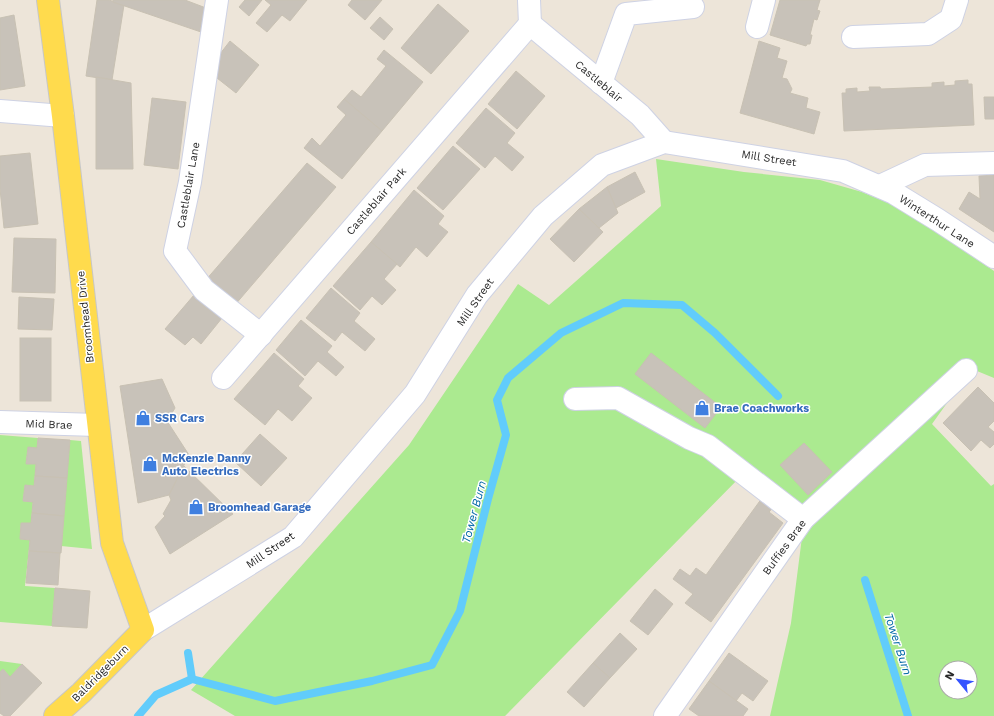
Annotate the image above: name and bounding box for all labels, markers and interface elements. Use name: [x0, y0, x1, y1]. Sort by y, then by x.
street label: Castleblair: [572, 58, 625, 105]
street label: Castleblair Lane: [175, 141, 202, 229]
street label: Mill Street: [740, 148, 798, 169]
street label: Castleblair Park: [344, 165, 409, 238]
street label: Winterthur Lane: [896, 192, 977, 251]
street label: Broomhead Drive: [74, 270, 97, 364]
street label: Mill Street: [454, 275, 497, 329]
shop icon: Brae Coachworks: [693, 399, 711, 417]
place label: Brae Coachworks: [714, 402, 809, 415]
shop icon: SSR Cars: [134, 409, 152, 427]
place label: SSR Cars: [155, 412, 204, 425]
street label: Mid Brae: [25, 417, 73, 432]
place label: McKenzie Danny Auto Electrics: [162, 452, 252, 478]
shop icon: McKenzie Danny Auto Electrics: [141, 455, 159, 473]
water label: Tower Burn: [459, 479, 489, 545]
shop icon: Broomhead Garage: [187, 498, 205, 516]
place label: Broomhead Garage: [208, 501, 311, 514]
street label: Buffies Brae: [760, 517, 809, 578]
street label: Mill Street: [244, 529, 297, 571]
water label: Tower Burn: [881, 611, 915, 677]
street label: Baldridgeburn: [69, 642, 132, 705]
north arrow: [938, 660, 978, 700]
text: N: [942, 669, 957, 682]

